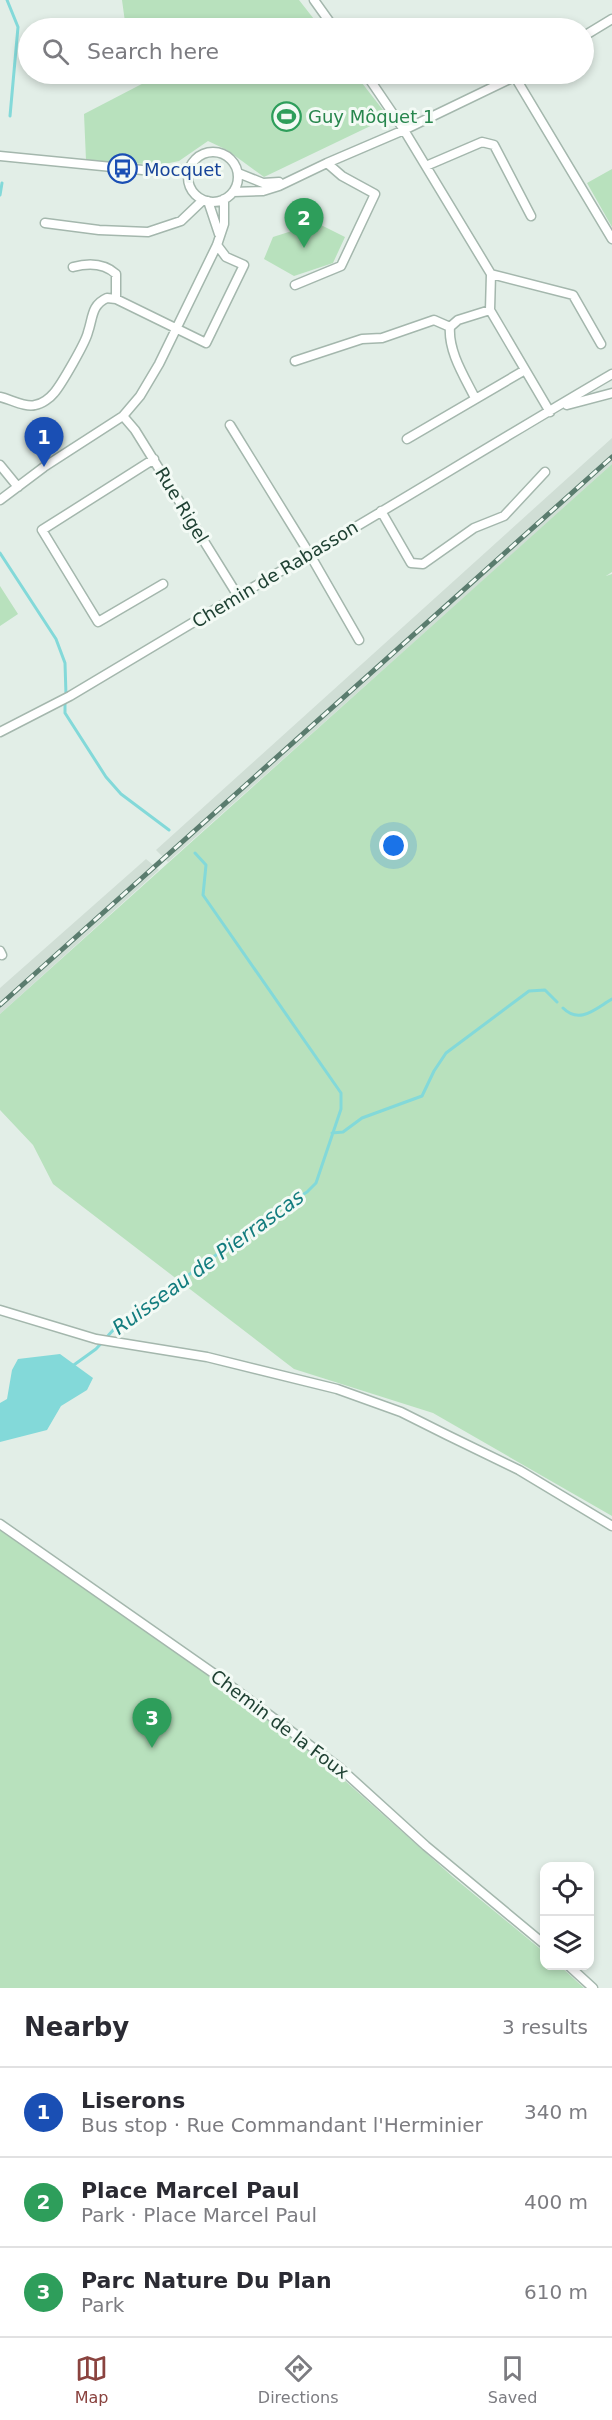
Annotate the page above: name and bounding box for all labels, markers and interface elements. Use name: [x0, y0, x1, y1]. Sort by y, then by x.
search box: [18, 18, 594, 84]
icon: search: [39, 35, 72, 68]
text: Search here: [87, 39, 219, 64]
sports icon: Guy Môquet 1: [271, 100, 303, 132]
place label: Guy Môquet 1: [308, 106, 434, 127]
bus stop icon: Mocquet: [107, 153, 139, 185]
place label: Mocquet: [144, 159, 221, 180]
pin: 2: [284, 198, 324, 248]
pin: 1: [24, 418, 63, 467]
street label: Rue Rigel: [151, 463, 213, 547]
street label: Chemin de Rabasson: [188, 516, 362, 632]
your location: [379, 831, 408, 860]
water label: Ruisseau de Pierrascas: [108, 1185, 308, 1339]
street label: Chemin de la Foux: [207, 1665, 353, 1783]
pin: 3: [132, 1698, 172, 1748]
map controls: [540, 1862, 594, 1970]
button: locate: [540, 1862, 594, 1916]
button: layers: [540, 1916, 594, 1970]
text: Nearby: [24, 2012, 129, 2042]
text: 3 results: [502, 2015, 588, 2039]
text: Liserons: [81, 2088, 185, 2113]
text: 1: [37, 2100, 50, 2124]
text: 340 m: [524, 2100, 588, 2124]
text: Bus stop · Rue Commandant l'Herminier: [81, 2113, 483, 2137]
text: Place Marcel Paul: [81, 2178, 299, 2203]
text: 2: [37, 2190, 50, 2214]
text: 400 m: [524, 2190, 588, 2214]
text: Park · Place Marcel Paul: [81, 2203, 317, 2227]
text: Parc Nature Du Plan: [81, 2268, 332, 2293]
text: 3: [37, 2280, 50, 2304]
text: 610 m: [524, 2280, 588, 2304]
text: Park: [81, 2293, 124, 2317]
tab: Map: [75, 2352, 108, 2407]
tab: Directions: [258, 2352, 338, 2407]
tab: Saved: [488, 2352, 537, 2407]

